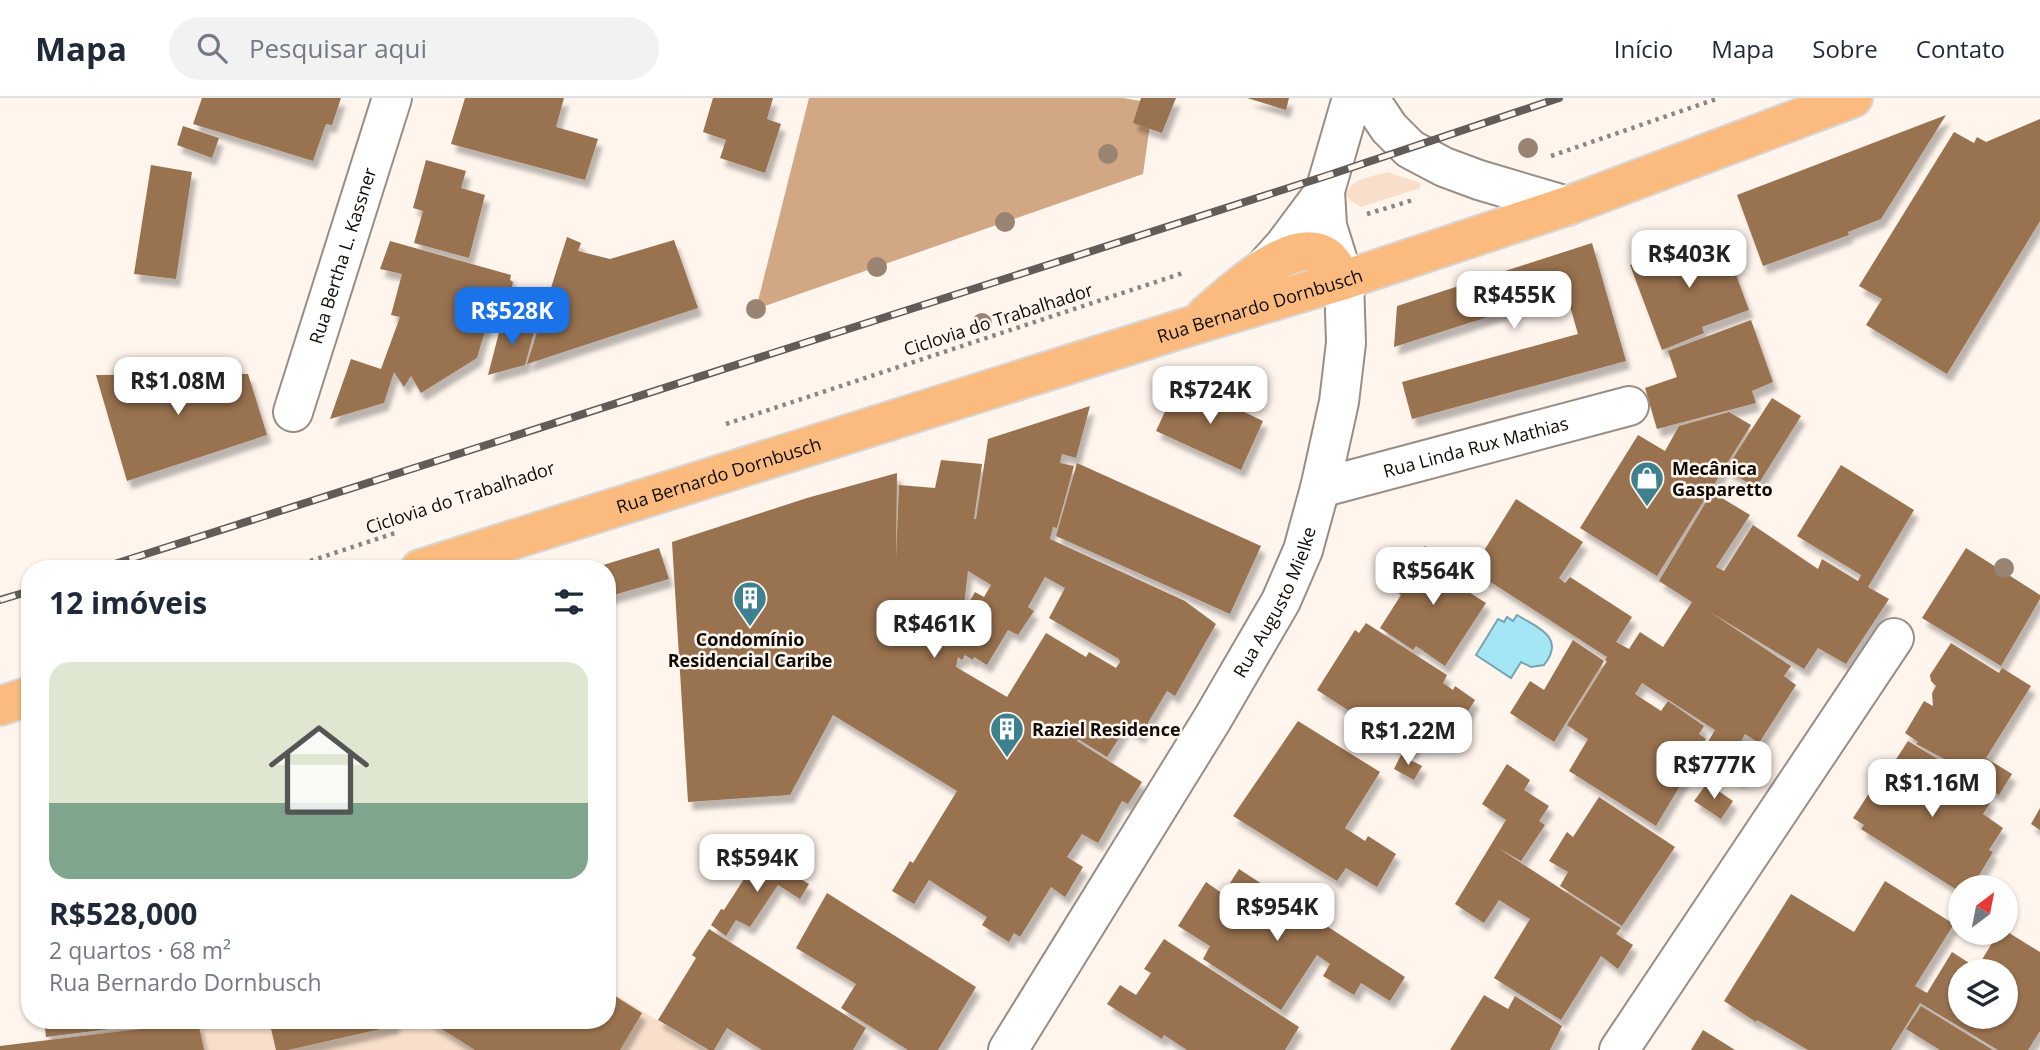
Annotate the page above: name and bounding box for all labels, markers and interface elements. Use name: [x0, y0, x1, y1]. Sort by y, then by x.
search box: [169, 17, 659, 80]
text: Mapa: [35, 26, 127, 71]
icon: search: [193, 29, 231, 67]
text: Pesquisar aqui: [249, 30, 427, 66]
text: Início: [1614, 32, 1673, 65]
text: Mapa: [1711, 32, 1774, 65]
text: Sobre: [1812, 32, 1878, 65]
text: Contato: [1916, 32, 2005, 65]
street label: Rua Bertha L. Kassner: [303, 164, 382, 347]
pin: R$403K: [1632, 230, 1746, 290]
text: R$403K: [1647, 237, 1731, 269]
street label: Rua Bernardo Dornbusch: [1154, 263, 1365, 348]
pin: R$455K: [1457, 272, 1571, 331]
street label: Ciclovia do Trabalhador: [900, 277, 1096, 361]
text: R$455K: [1472, 278, 1556, 310]
pin: R$528K: [455, 288, 569, 347]
text: R$528K: [470, 294, 554, 326]
pin: R$1.08M: [113, 358, 243, 417]
text: R$1.08M: [130, 364, 226, 396]
pin: R$724K: [1153, 366, 1267, 426]
text: R$724K: [1168, 373, 1252, 405]
street label: Rua Linda Rux Mathias: [1380, 411, 1571, 483]
street label: Rua Bernardo Dornbusch: [613, 431, 824, 518]
street label: Ciclovia do Trabalhador: [362, 455, 558, 539]
place label: Mecânica Gasparetto: [1672, 456, 1773, 501]
shop icon: Mecânica Gasparetto: [1628, 459, 1666, 508]
street label: Rua Augusto Mielke: [1227, 524, 1321, 682]
pin: R$564K: [1376, 547, 1490, 607]
text: R$564K: [1391, 554, 1475, 586]
building icon: Condomínio Residencial Caribe: [731, 579, 769, 628]
text: 12 imóveis: [49, 582, 207, 623]
icon: filters: [550, 583, 588, 621]
pin: R$461K: [877, 601, 991, 660]
text: R$461K: [892, 607, 976, 639]
place label: Condomínio Residencial Caribe: [668, 627, 832, 672]
icon: home: [256, 707, 382, 833]
pin: R$1.22M: [1343, 708, 1473, 767]
building icon: Raziel Residence: [988, 710, 1026, 759]
text: R$1.22M: [1360, 714, 1456, 746]
place label: Raziel Residence: [1032, 717, 1181, 741]
pin: R$777K: [1657, 742, 1771, 801]
text: R$777K: [1672, 748, 1756, 780]
pin: R$1.16M: [1867, 760, 1997, 819]
text: R$1.16M: [1884, 766, 1980, 798]
pin: R$594K: [700, 834, 814, 894]
text: R$594K: [715, 841, 799, 873]
north arrow: [1948, 875, 2018, 945]
map controls: [1948, 875, 2018, 1029]
pin: R$954K: [1220, 884, 1334, 943]
text: R$954K: [1235, 890, 1319, 922]
text: R$528,000: [49, 893, 197, 934]
text: 2 quartos · 68 m²: [49, 934, 231, 966]
button: layers: [1948, 959, 2018, 1029]
text: Rua Bernardo Dornbusch: [49, 966, 322, 998]

